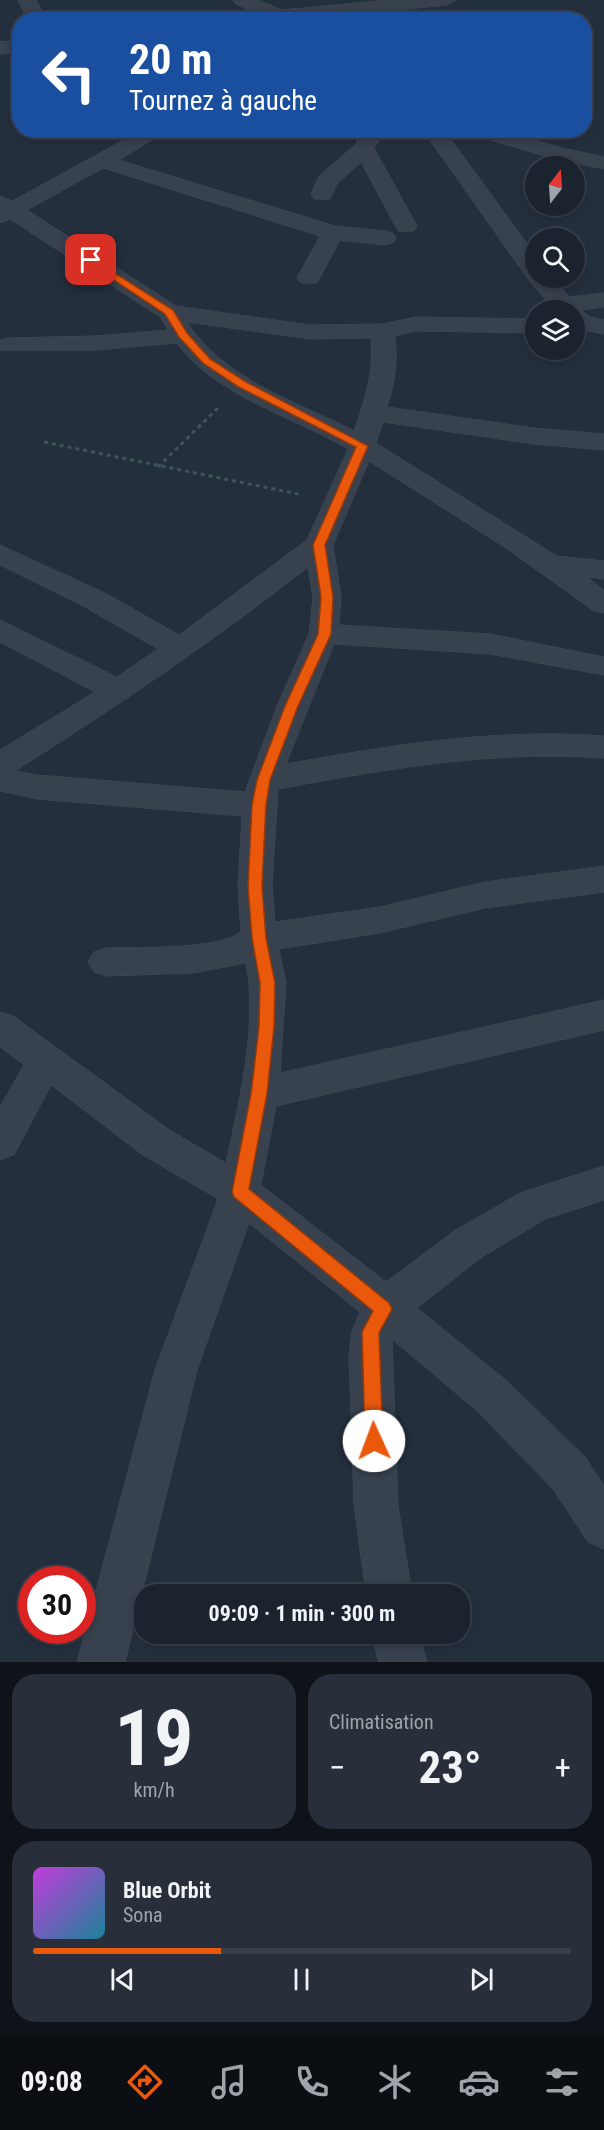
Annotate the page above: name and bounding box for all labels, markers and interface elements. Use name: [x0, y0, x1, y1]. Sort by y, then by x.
text: 20 m: [129, 35, 212, 84]
icon: left: [30, 36, 108, 114]
text: Tournez à gauche: [129, 85, 317, 117]
north arrow: [525, 156, 585, 216]
map controls: [525, 156, 585, 360]
button: search: [525, 228, 585, 288]
pin: [65, 234, 116, 285]
icon: arrive: [74, 243, 107, 276]
button: layers: [525, 300, 585, 360]
position arrow: [342, 1409, 406, 1473]
speed limit sign: 30: [18, 1566, 96, 1644]
text: 09:09 · 1 min · 300 m: [209, 1601, 395, 1626]
text: 19: [115, 1693, 193, 1784]
text: Climatisation: [329, 1710, 434, 1734]
text: 23°: [419, 1741, 482, 1794]
text: −: [329, 1748, 346, 1787]
text: +: [555, 1748, 571, 1787]
text: km/h: [133, 1778, 175, 1802]
text: Blue Orbit: [123, 1878, 211, 1903]
text: Sona: [123, 1903, 163, 1927]
icon: previous: [106, 1963, 139, 1996]
icon: pause: [285, 1963, 318, 1996]
icon: next: [465, 1963, 498, 1996]
icon: directions: [124, 2061, 166, 2103]
icon: music: [208, 2061, 250, 2103]
icon: phone: [291, 2061, 333, 2103]
icon: climate: [374, 2061, 416, 2103]
icon: car: [458, 2061, 500, 2103]
icon: filters: [541, 2061, 583, 2103]
text: 09:08: [21, 2066, 83, 2098]

